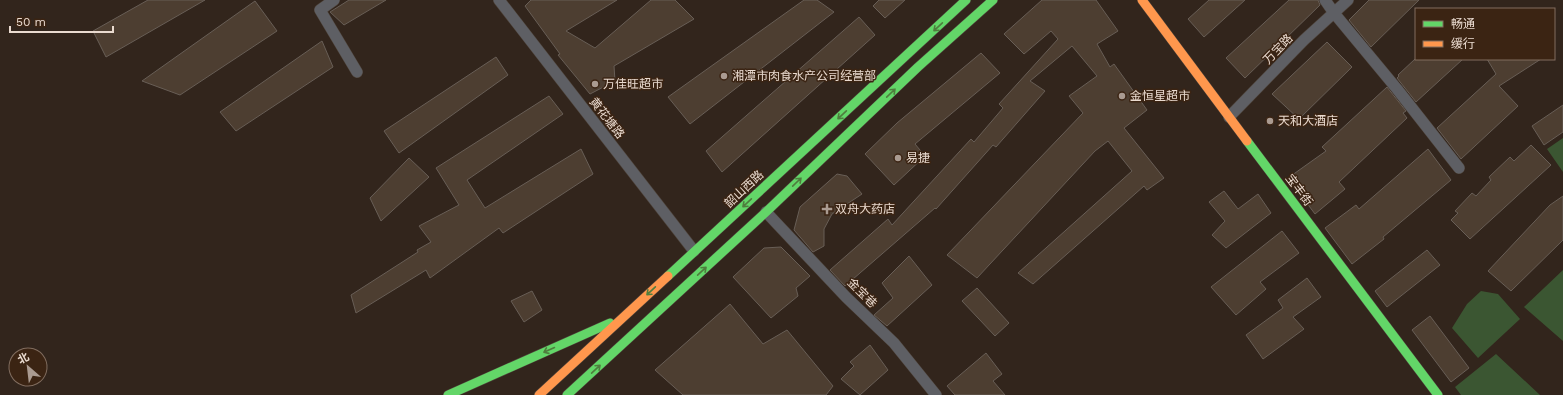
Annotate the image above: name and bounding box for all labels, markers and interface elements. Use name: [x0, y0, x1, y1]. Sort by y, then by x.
scale bar: [10, 8, 113, 34]
legend: [1415, 8, 1555, 60]
text: 50 m: [16, 15, 46, 29]
text: 畅通: [1451, 17, 1475, 31]
one-way arrow: [932, 22, 943, 31]
street label: 万宝路: [1260, 31, 1296, 67]
text: 缓行: [1451, 37, 1475, 51]
place label: 湘潭市肉食水产公司经营部: [732, 69, 876, 83]
marker: 湘潭市肉食水产公司经营部: [719, 71, 729, 81]
place label: 万佳旺超市: [603, 77, 663, 91]
marker: 万佳旺超市: [590, 79, 600, 89]
one-way arrow: [886, 88, 896, 98]
place label: 金恒星超市: [1130, 89, 1190, 103]
marker: 金恒星超市: [1117, 91, 1127, 101]
street label: 黄花塘路: [587, 95, 627, 141]
one-way arrow: [837, 110, 847, 120]
place label: 天和大酒店: [1278, 114, 1338, 128]
marker: 天和大酒店: [1265, 116, 1275, 126]
place label: 易捷: [906, 151, 930, 165]
marker: 易捷: [893, 153, 903, 163]
street label: 韶山西路: [722, 168, 766, 210]
street label: 宝丰街: [1283, 171, 1315, 209]
one-way arrow: [792, 178, 802, 187]
one-way arrow: [742, 198, 752, 207]
place label: 双舟大药店: [835, 202, 895, 216]
marker: 双舟大药店: [822, 204, 832, 214]
one-way arrow: [696, 267, 706, 276]
street label: 金宝巷: [844, 275, 880, 311]
one-way arrow: [646, 286, 656, 296]
north arrow: [8, 347, 48, 387]
one-way arrow: [544, 347, 556, 354]
text: 北: [16, 350, 31, 367]
one-way arrow: [591, 364, 601, 373]

